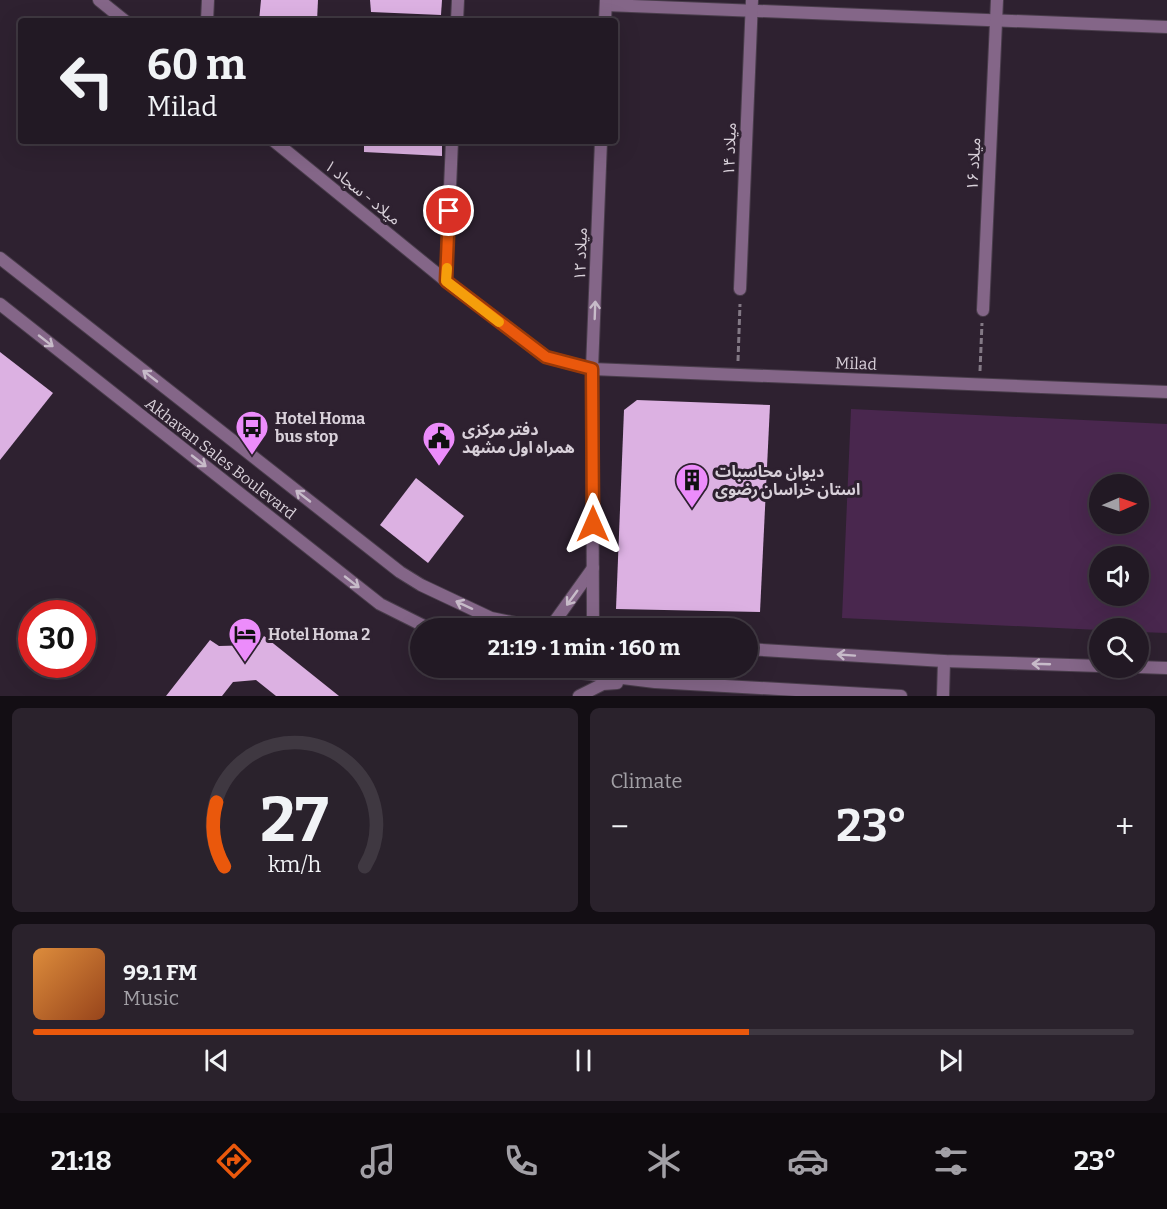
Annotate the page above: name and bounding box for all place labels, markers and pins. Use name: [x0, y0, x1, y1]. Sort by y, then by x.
pin: [423, 185, 474, 236]
bus stop icon: Hotel Homa bus stop: [234, 409, 270, 456]
place label: Hotel Homa bus stop: [275, 409, 365, 446]
public building icon: دفتر مرکزی همراه اول مشهد: [421, 420, 457, 467]
place label: دفتر مرکزی همراه اول مشهد: [462, 420, 575, 457]
building icon: دیوان محاسبات استان خراسان رضوی: [674, 462, 710, 509]
place label: دیوان محاسبات استان خراسان رضوی: [715, 462, 860, 499]
hotel icon: Hotel Homa 2: [227, 616, 263, 663]
place label: Hotel Homa 2: [268, 625, 370, 644]

